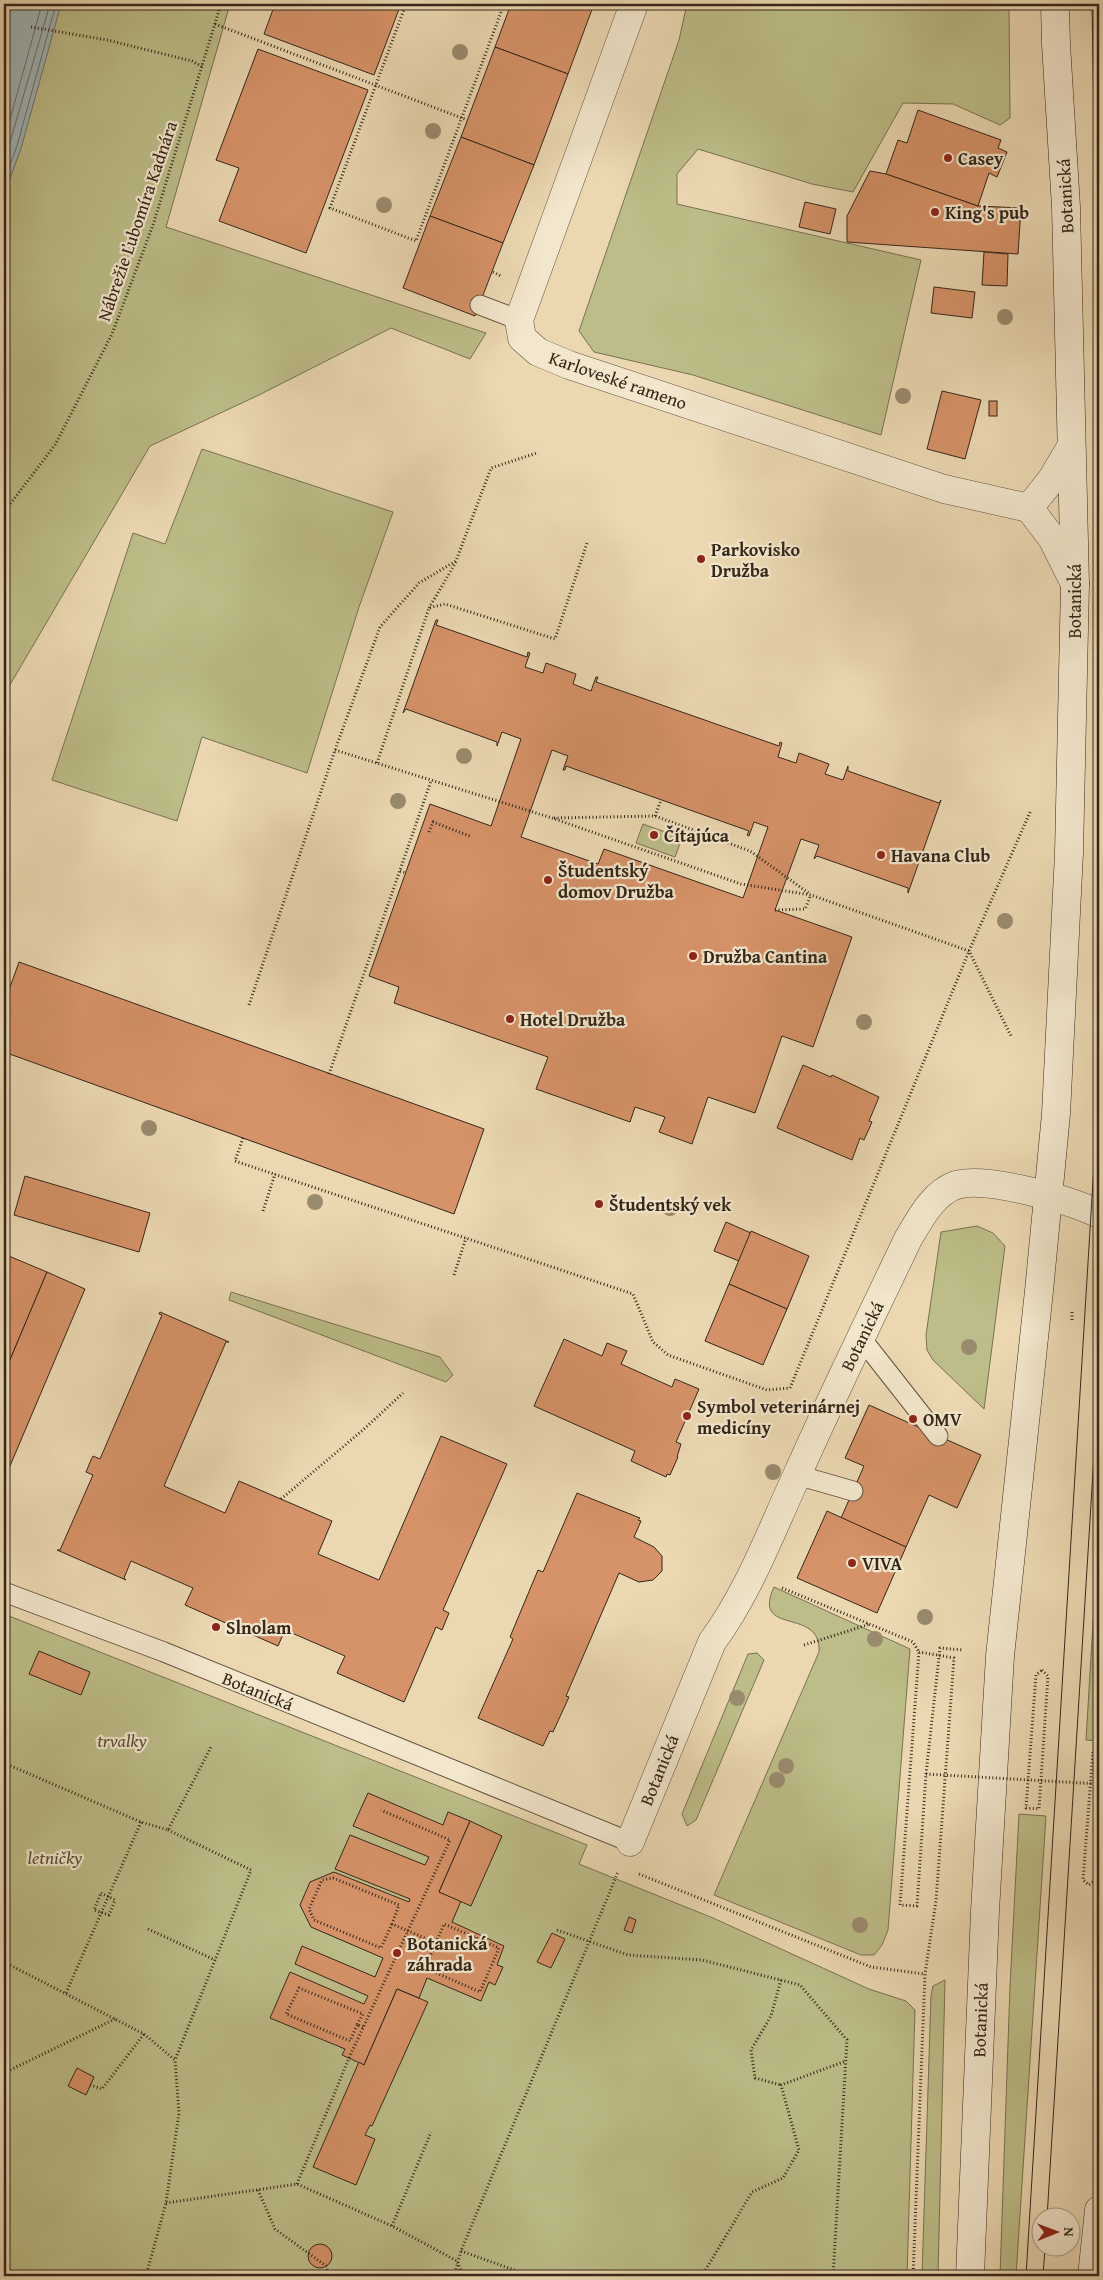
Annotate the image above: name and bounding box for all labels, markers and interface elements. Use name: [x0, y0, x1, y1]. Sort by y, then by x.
street label: Nábrežie Ľubomíra Kadnára: [90, 117, 184, 325]
place label: Casey: [958, 145, 1004, 172]
marker: Casey: [942, 152, 954, 164]
street label: Botanická: [1050, 157, 1080, 234]
place label: King's pub: [945, 199, 1029, 226]
marker: King's pub: [929, 206, 941, 218]
street label: Karloveské rameno: [545, 344, 691, 416]
place label: Parkovisko Družba: [711, 536, 800, 584]
marker: Parkovisko Družba: [695, 553, 707, 565]
street label: Botanická: [1061, 563, 1088, 638]
place label: Čítajúca: [664, 822, 730, 849]
marker: Čítajúca: [648, 829, 660, 841]
place label: Havana Club: [891, 842, 990, 869]
marker: Havana Club: [875, 849, 887, 861]
place label: Študentský domov Družba: [558, 857, 674, 905]
marker: Študentský domov Družba: [542, 874, 554, 886]
place label: Družba Cantina: [703, 943, 828, 970]
marker: Družba Cantina: [687, 950, 699, 962]
place label: Hotel Družba: [520, 1006, 626, 1033]
marker: Hotel Družba: [504, 1013, 516, 1025]
place label: Študentský vek: [609, 1191, 732, 1218]
marker: Študentský vek: [593, 1198, 605, 1210]
street label: Botanická: [833, 1296, 891, 1376]
place label: Symbol veterinárnej medicíny: [697, 1393, 860, 1441]
place label: OMV: [923, 1406, 962, 1433]
marker: Symbol veterinárnej medicíny: [681, 1410, 693, 1422]
marker: OMV: [907, 1413, 919, 1425]
place label: VIVA: [862, 1550, 902, 1577]
marker: VIVA: [846, 1557, 858, 1569]
place label: Slnolam: [226, 1614, 292, 1641]
marker: Slnolam: [210, 1621, 222, 1633]
street label: Botanická: [218, 1664, 298, 1718]
park label: trvalky: [97, 1727, 148, 1754]
street label: Botanická: [632, 1730, 686, 1810]
park label: letničky: [28, 1844, 83, 1871]
place label: Botanická záhrada: [407, 1930, 488, 1978]
marker: Botanická záhrada: [391, 1947, 403, 1959]
street label: Botanická: [965, 1982, 995, 2058]
north arrow: [1030, 2208, 1080, 2258]
text: N: [1059, 2227, 1079, 2237]

